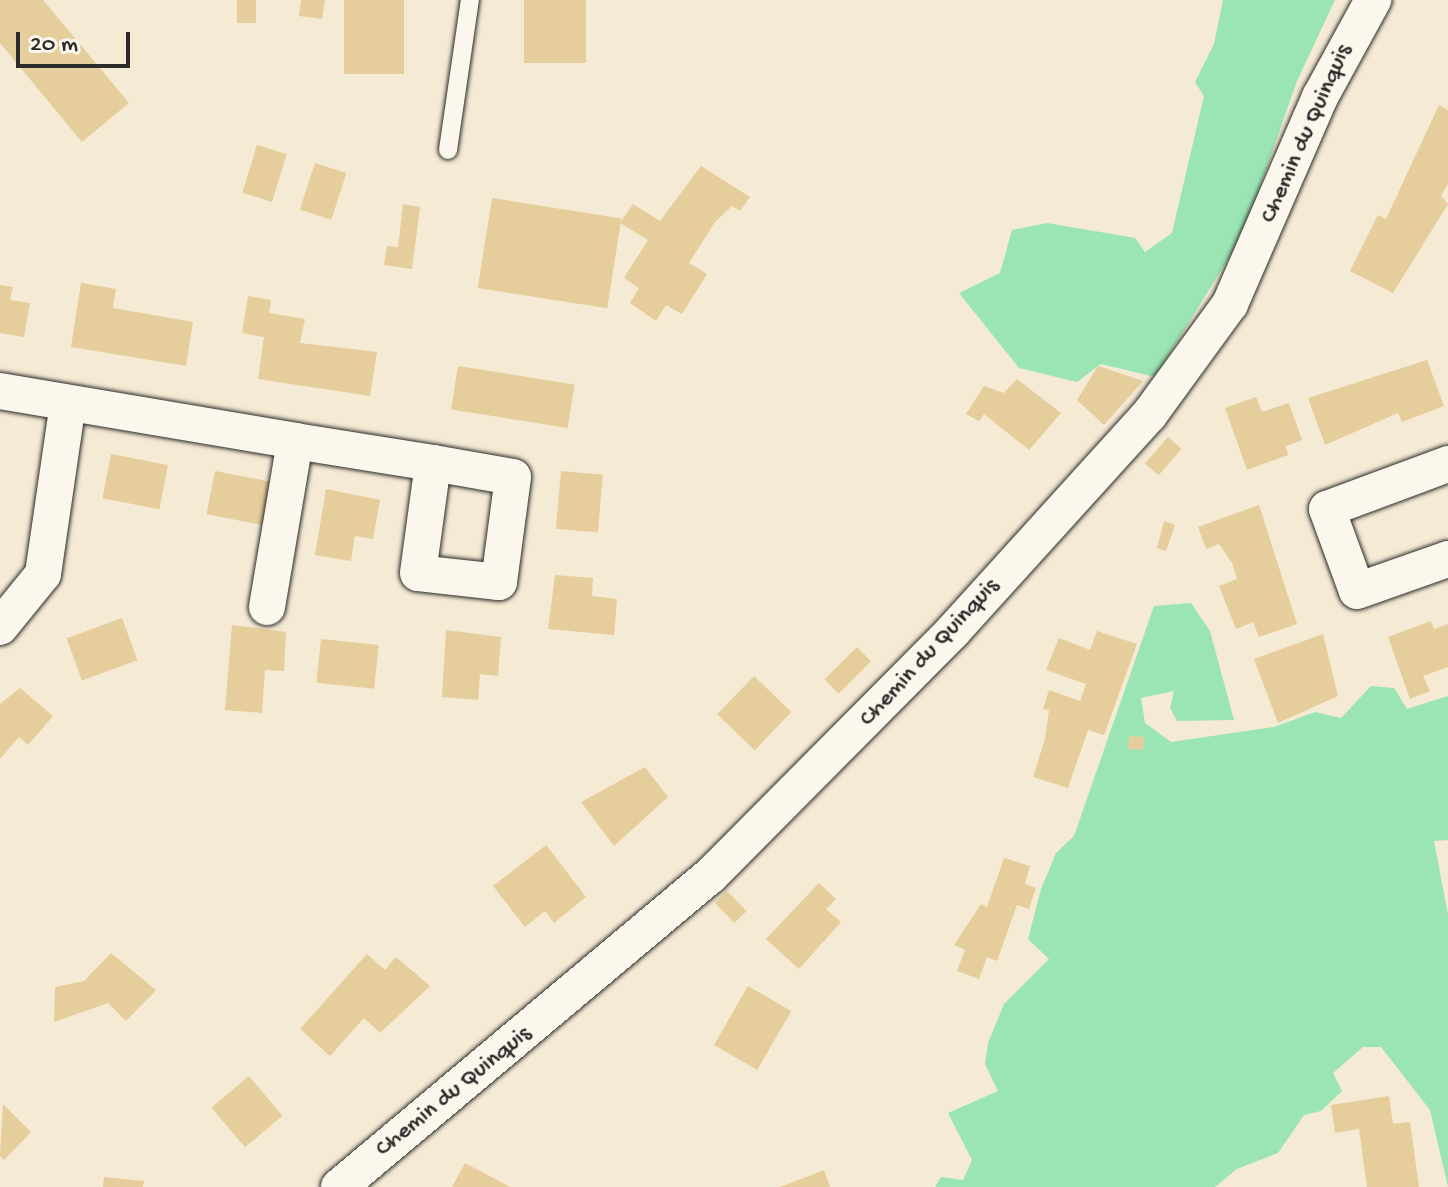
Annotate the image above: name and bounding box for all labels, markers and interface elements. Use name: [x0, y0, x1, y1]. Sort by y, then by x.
scale bar: [20, 16, 134, 66]
text: 20 m: [30, 31, 78, 60]
street label: Chemin du Quinquis: [1255, 40, 1359, 228]
street label: Chemin du Quinquis: [854, 573, 1006, 733]
street label: Chemin du Quinquis: [370, 1020, 538, 1164]

